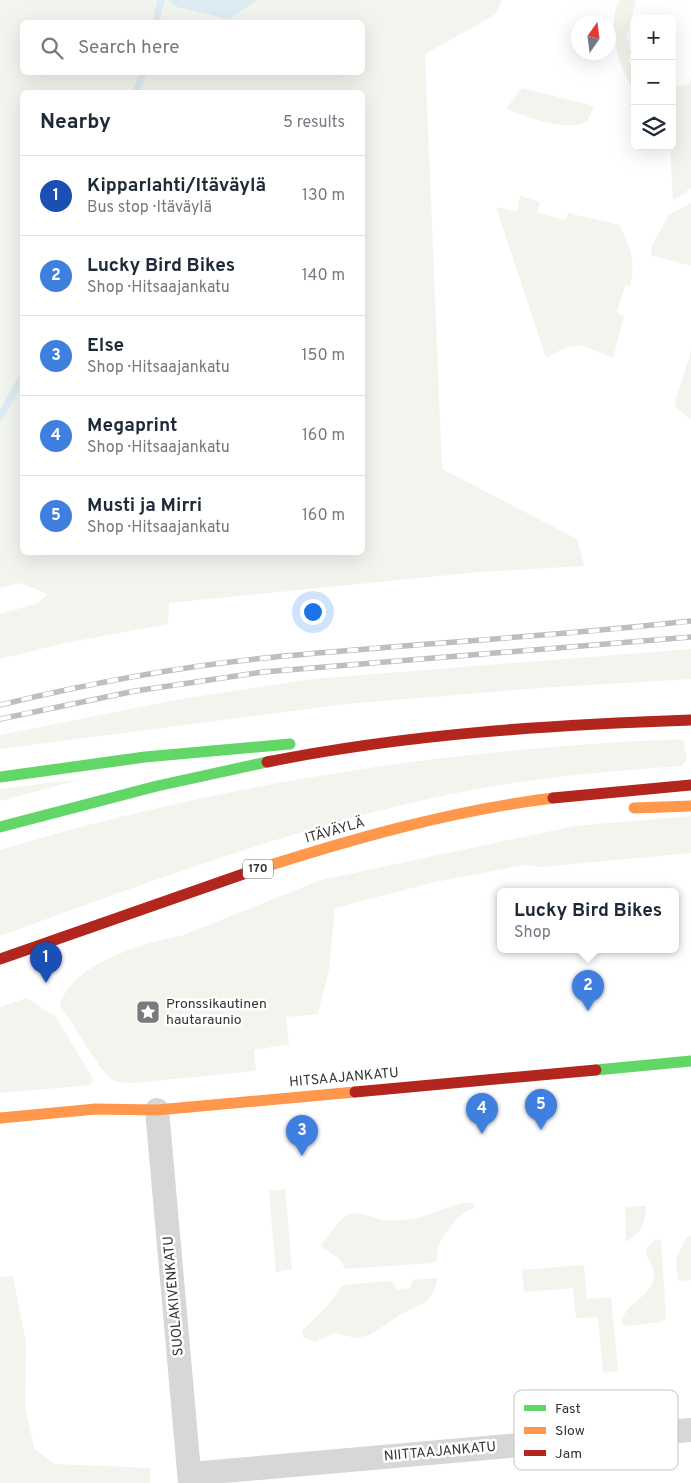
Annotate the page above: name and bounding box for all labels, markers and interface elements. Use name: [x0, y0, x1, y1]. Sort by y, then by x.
north arrow: [571, 15, 616, 60]
map controls: [631, 15, 676, 150]
button: +: [631, 15, 676, 60]
search box: [20, 20, 365, 75]
icon: search: [38, 34, 66, 62]
text: Search here: [78, 36, 180, 60]
button: −: [631, 60, 676, 105]
button: layers: [631, 105, 676, 150]
text: Nearby: [40, 109, 111, 136]
text: 5 results: [283, 113, 345, 133]
text: Kipparlahti/Itäväylä: [87, 174, 266, 198]
text: 1: [53, 186, 59, 206]
text: 130 m: [302, 186, 345, 206]
text: Bus stop · Itäväylä: [87, 198, 212, 218]
text: Lucky Bird Bikes: [87, 254, 235, 278]
text: 2: [51, 266, 61, 286]
text: 140 m: [302, 266, 345, 286]
text: Shop · Hitsaajankatu: [87, 278, 230, 298]
text: Else: [87, 334, 124, 358]
text: 3: [51, 346, 61, 366]
text: 150 m: [302, 346, 345, 366]
text: Shop · Hitsaajankatu: [87, 358, 230, 378]
text: Megaprint: [87, 414, 177, 438]
text: 4: [51, 426, 61, 446]
text: 160 m: [302, 426, 345, 446]
text: Shop · Hitsaajankatu: [87, 438, 230, 458]
text: Musti ja Mirri: [87, 494, 202, 518]
text: 5: [51, 506, 61, 526]
text: 160 m: [302, 506, 345, 526]
text: Shop · Hitsaajankatu: [87, 518, 230, 538]
your location: [300, 599, 326, 625]
street label: ITÄVÄYLÄ: [303, 813, 367, 848]
road number: 170: [243, 860, 273, 879]
popup: [497, 888, 679, 953]
text: Lucky Bird Bikes: [514, 899, 662, 923]
text: Shop: [514, 923, 551, 943]
pin: 1: [30, 942, 62, 983]
pin: 2: [572, 970, 604, 1011]
place label: Pronssikautinen hautaraunio: [166, 996, 267, 1029]
place icon: Pronssikautinen hautaraunio: [135, 999, 161, 1025]
street label: HITSAAJANKATU: [289, 1065, 399, 1091]
pin: 5: [525, 1089, 557, 1130]
pin: 4: [466, 1093, 498, 1134]
pin: 3: [286, 1115, 318, 1156]
street label: SUOLAKIVENKATU: [160, 1235, 188, 1357]
legend: [514, 1390, 678, 1470]
text: Fast: [555, 1401, 581, 1418]
text: Slow: [555, 1423, 585, 1440]
street label: NIITTAAJANKATU: [383, 1439, 497, 1465]
text: Jam: [555, 1446, 582, 1463]

